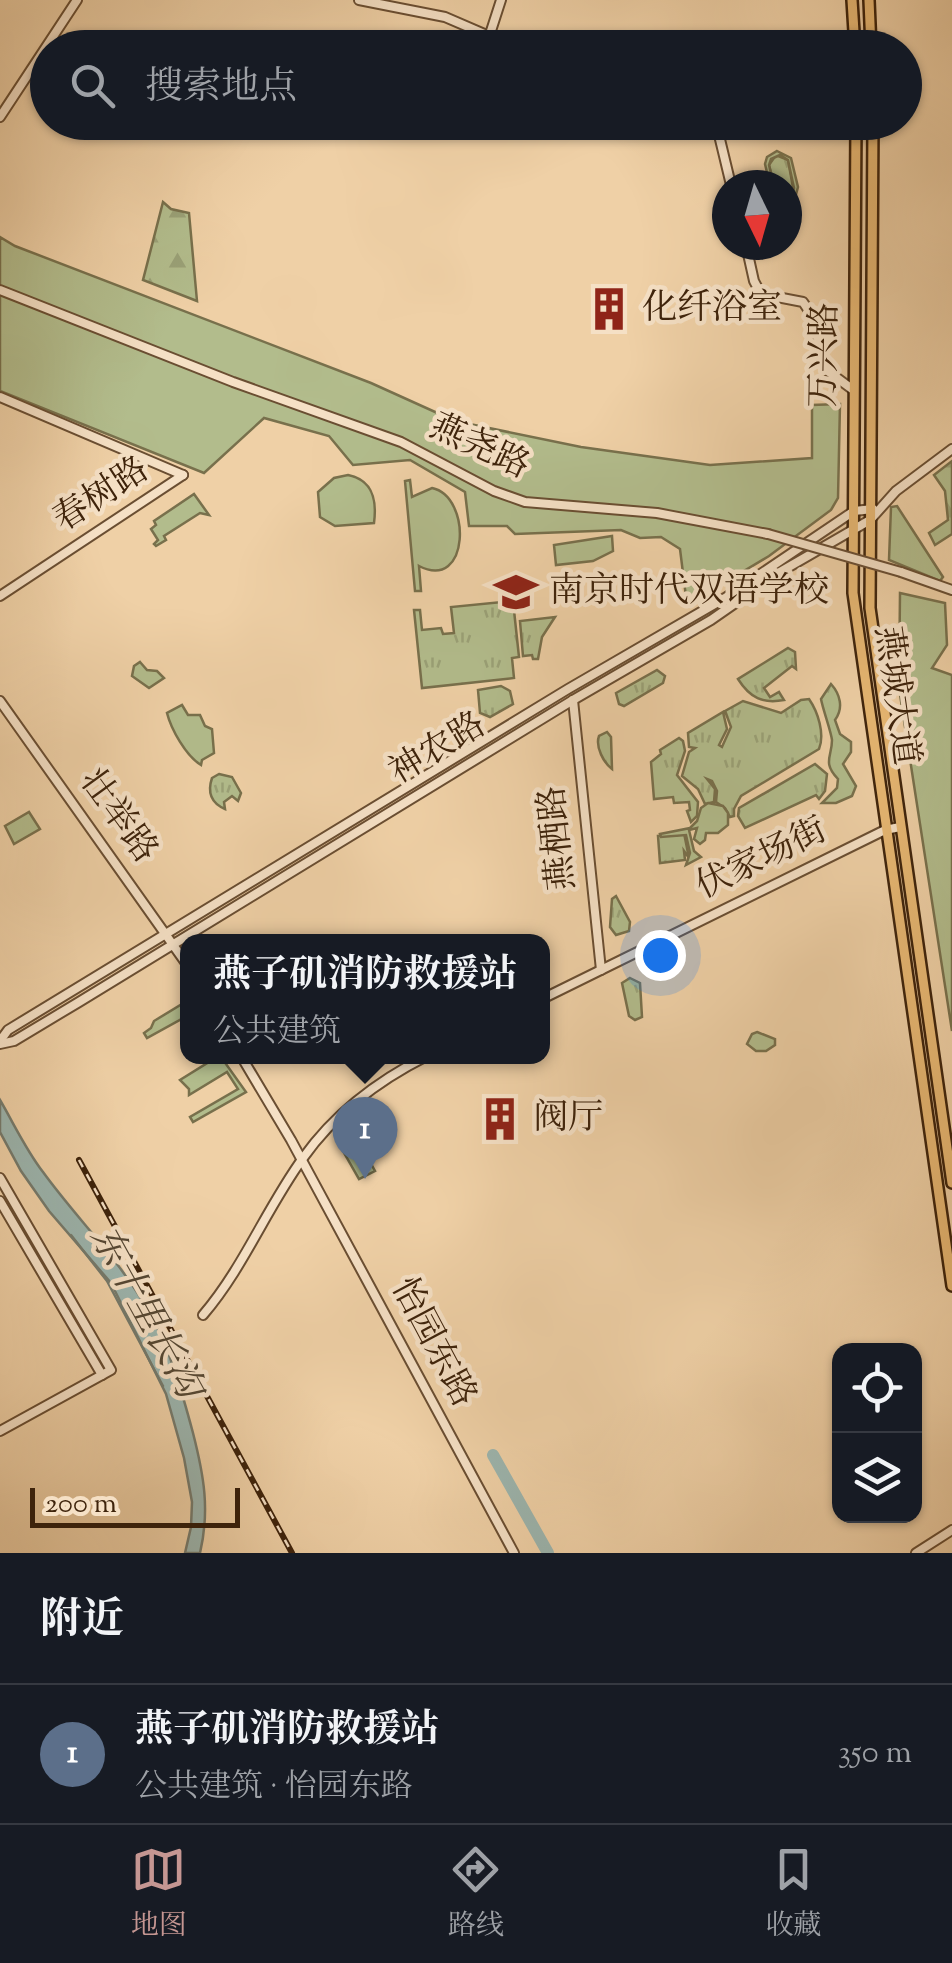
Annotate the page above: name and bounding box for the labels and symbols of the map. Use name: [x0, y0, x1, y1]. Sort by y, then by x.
north arrow: [712, 170, 802, 260]
place label: 化纤浴室: [642, 284, 782, 335]
building icon: 化纤浴室: [585, 285, 633, 333]
street label: 万兴路: [800, 302, 852, 408]
street label: 燕尧路: [421, 403, 537, 493]
street label: 春树路: [44, 446, 160, 546]
place label: 南京时代双语学校: [549, 567, 829, 618]
school or university icon: 南京时代双语学校: [492, 568, 540, 616]
street label: 燕城大道: [860, 623, 930, 769]
street label: 神农路: [380, 701, 496, 799]
street label: 壮举路: [66, 760, 168, 874]
street label: 燕栖路: [528, 783, 590, 893]
street label: 伏家场街: [688, 806, 836, 914]
your location: [635, 930, 686, 981]
place label: 阀厅: [533, 1094, 603, 1145]
building icon: 阀厅: [476, 1095, 524, 1143]
pin: 1: [332, 1096, 398, 1179]
water label: 东十里长沟: [74, 1217, 216, 1414]
street label: 怡园东路: [377, 1269, 487, 1417]
scale bar: [30, 1483, 240, 1528]

